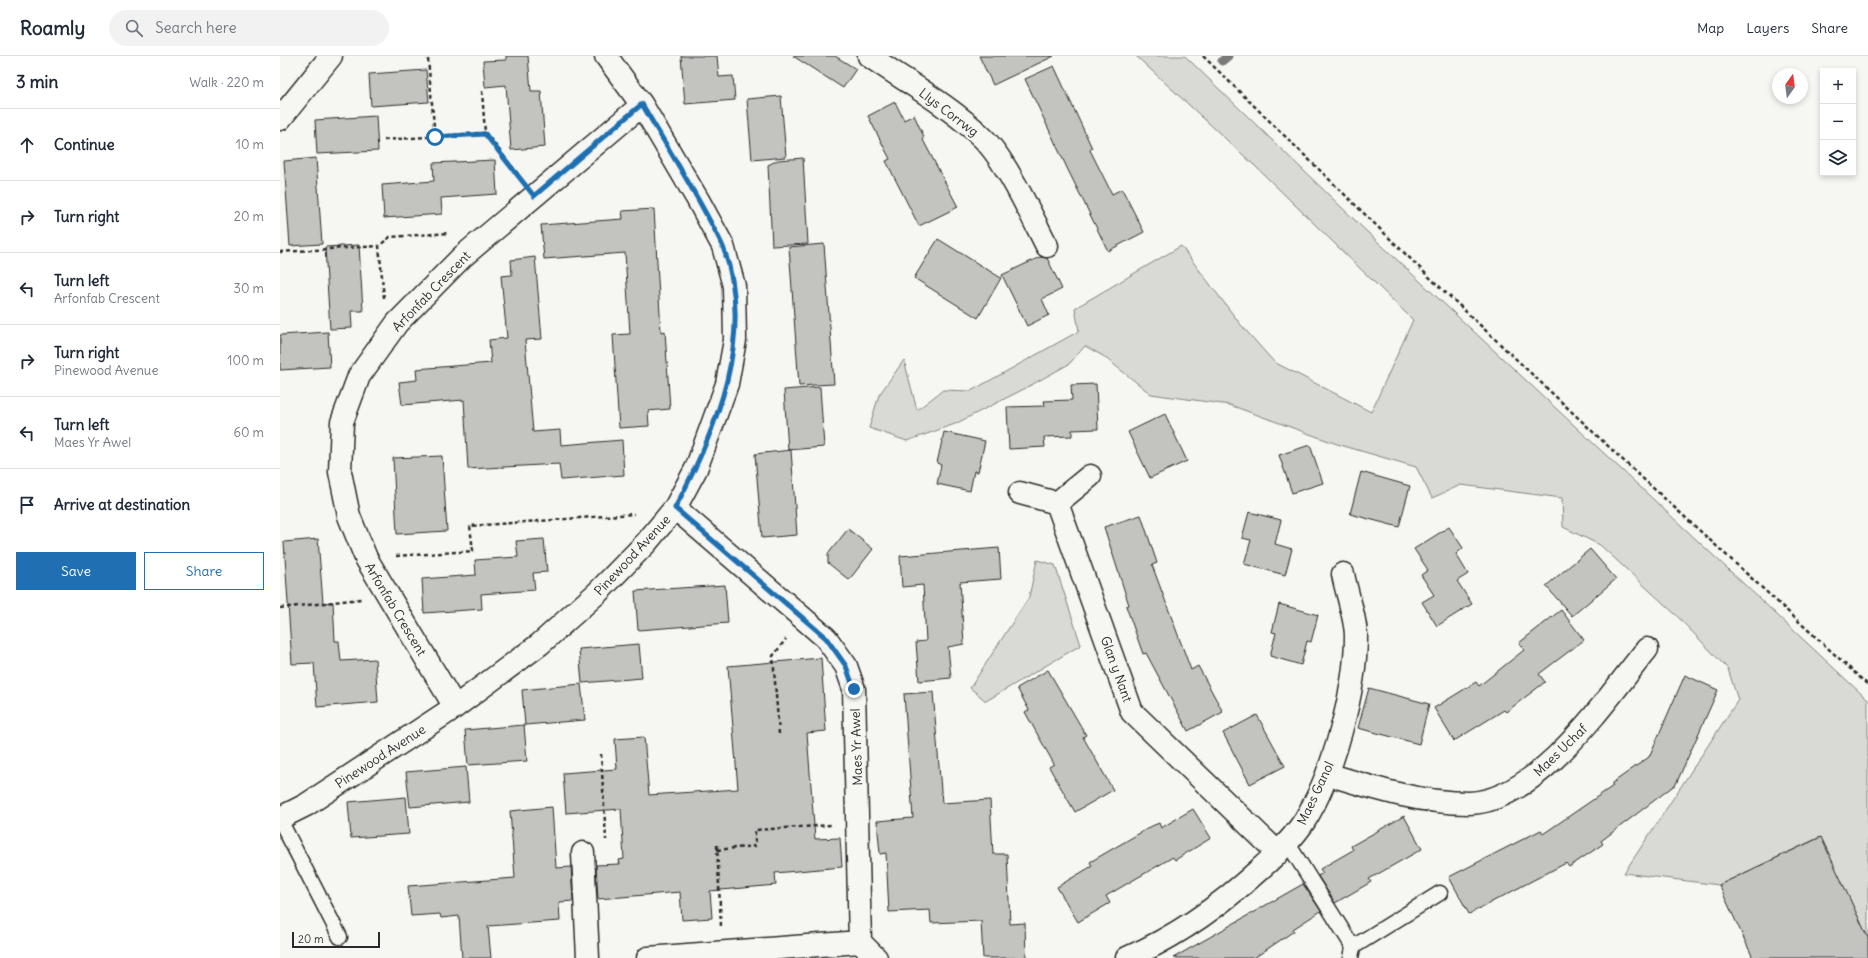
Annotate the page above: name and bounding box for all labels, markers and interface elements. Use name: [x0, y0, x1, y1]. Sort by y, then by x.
search box: [109, 10, 389, 46]
text: Roamly: [20, 16, 85, 40]
icon: search: [123, 17, 145, 39]
text: Search here: [155, 18, 237, 37]
text: Map: [1697, 19, 1724, 37]
text: Layers: [1746, 19, 1789, 37]
text: Share: [1811, 19, 1848, 37]
north arrow: [1772, 68, 1808, 104]
map controls: [1820, 68, 1856, 176]
button: +: [1820, 68, 1856, 104]
text: 3 min: [16, 71, 58, 93]
text: Walk · 220 m: [189, 74, 264, 91]
street label: Llys Corrwg: [916, 84, 982, 140]
button: −: [1820, 104, 1856, 140]
route start: [426, 128, 444, 146]
icon: ahead: [16, 134, 38, 156]
text: Continue: [54, 135, 115, 154]
text: 10 m: [236, 136, 264, 153]
button: layers: [1820, 140, 1856, 176]
icon: right: [16, 206, 38, 228]
text: Turn right: [54, 207, 119, 226]
text: 20 m: [234, 208, 264, 225]
street label: Arfonfab Crescent: [389, 247, 475, 335]
text: Turn left: [54, 271, 109, 290]
icon: left: [16, 278, 38, 300]
text: 30 m: [234, 280, 264, 297]
text: Arfonfab Crescent: [54, 290, 160, 307]
text: Turn right: [54, 343, 119, 362]
icon: right: [16, 350, 38, 372]
text: 100 m: [227, 352, 264, 369]
text: Pinewood Avenue: [54, 362, 158, 379]
text: Turn left: [54, 415, 109, 434]
icon: left: [16, 422, 38, 444]
text: 60 m: [233, 424, 264, 441]
text: Maes Yr Awel: [54, 434, 131, 451]
icon: arrive: [16, 494, 38, 516]
text: Arrive at destination: [54, 495, 190, 514]
street label: Pinewood Avenue: [591, 511, 674, 599]
button: Save: [16, 552, 136, 590]
button: Share: [144, 552, 264, 590]
street label: Arfonfab Crescent: [361, 560, 430, 659]
street label: Glan y Nant: [1097, 634, 1137, 705]
route end: [845, 680, 863, 698]
street label: Maes Yr Awel: [847, 708, 866, 786]
street label: Maes Uchaf: [1530, 720, 1591, 780]
street label: Pinewood Avenue: [332, 721, 429, 792]
street label: Maes Ganol: [1293, 759, 1338, 828]
scale bar: [292, 930, 380, 949]
text: 20 m: [298, 932, 324, 946]

